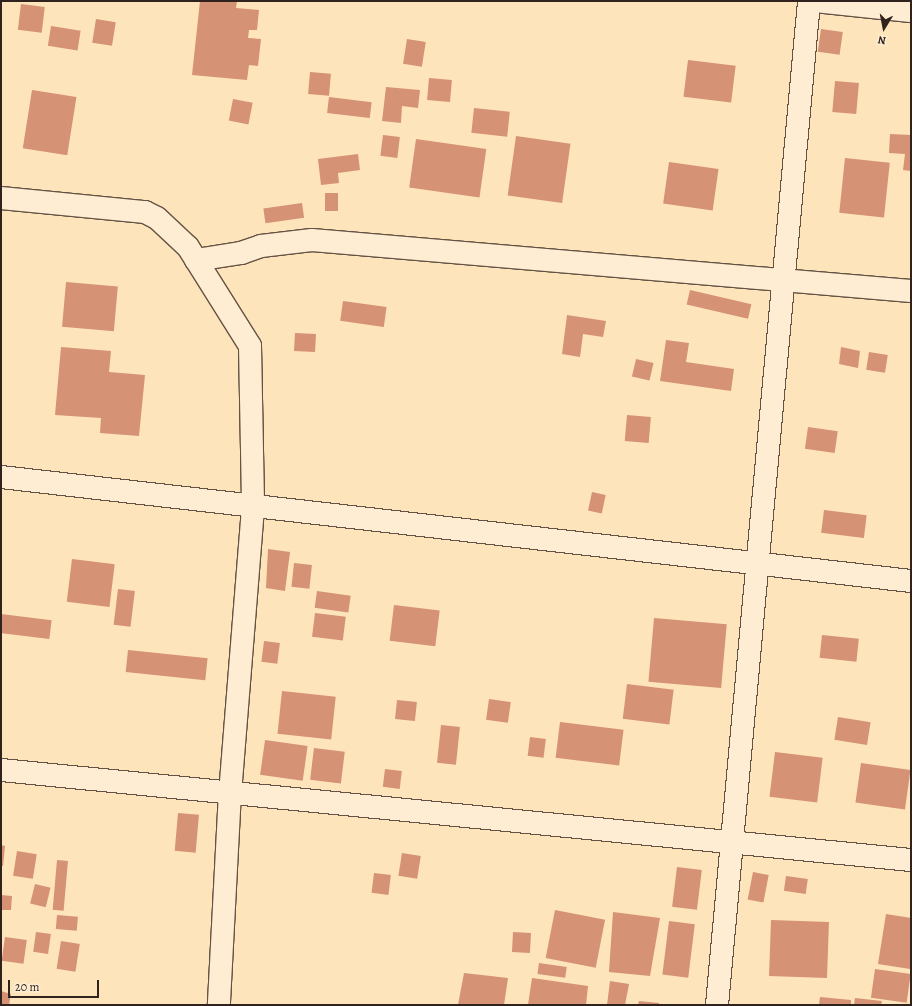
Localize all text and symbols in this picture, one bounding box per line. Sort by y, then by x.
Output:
north arrow [864,8,904,48]
text: N [877,32,887,48]
scale bar [10,972,101,998]
text: 20 m [15,979,39,995]

